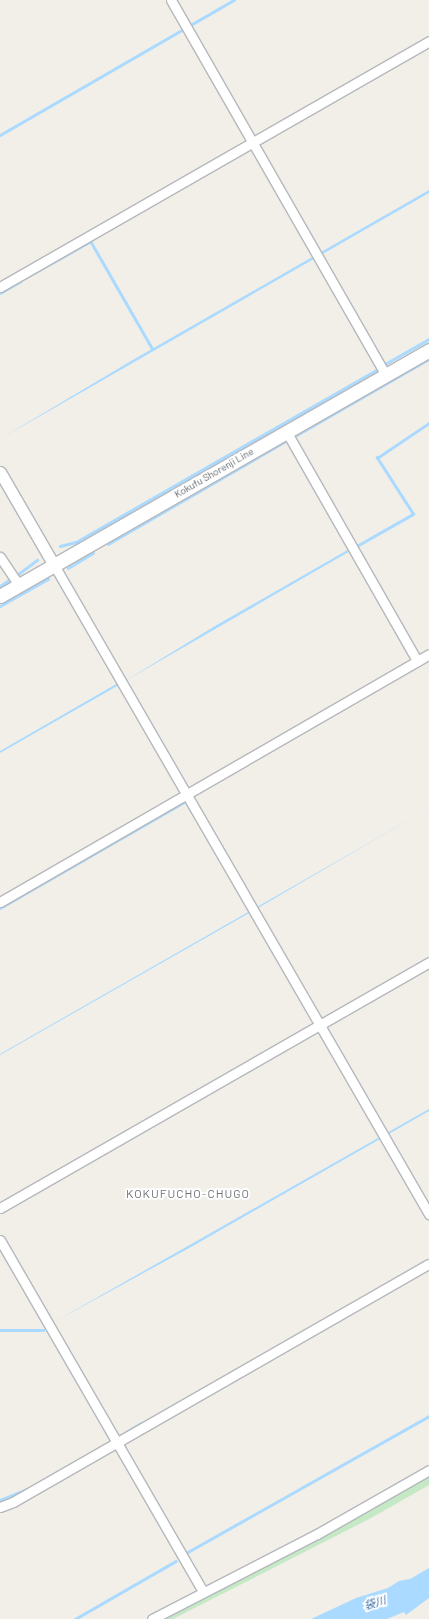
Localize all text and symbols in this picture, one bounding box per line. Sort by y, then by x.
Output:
street label: Kokufu Shorenji Line [172,445,256,501]
district label: KOKUFUCHO-CHUGO [126,1187,250,1201]
water label: 袋川 [363,1594,387,1612]

